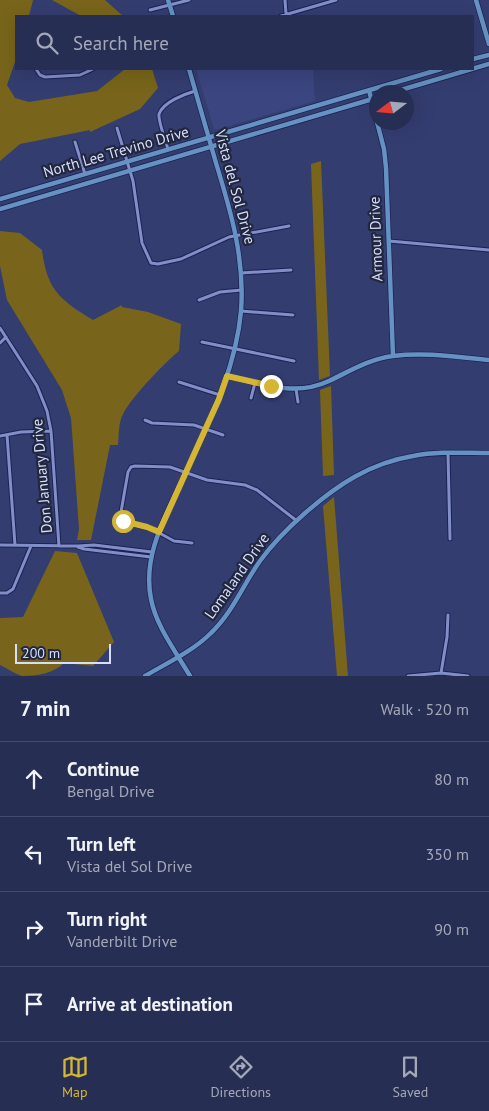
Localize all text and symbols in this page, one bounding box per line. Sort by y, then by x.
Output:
search box [15,15,474,70]
icon: search [33,29,61,57]
text: Search here [73,31,169,55]
north arrow [369,85,414,130]
street label: North Lee Trevino Drive [41,122,191,181]
street label: Vista del Sol Drive [211,127,260,246]
street label: Armour Drive [365,196,386,282]
route end [260,375,283,398]
street label: Don January Drive [27,418,56,534]
route start [112,510,135,533]
street label: Lomaland Drive [200,529,273,622]
scale bar [15,641,111,664]
text: 200 m [22,644,60,662]
text: 7 min [20,695,70,722]
text: Walk · 520 m [380,699,469,719]
text: Continue [67,757,139,781]
icon: ahead [20,765,48,793]
text: 80 m [434,769,469,789]
text: Bengal Drive [67,781,155,801]
text: Turn left [67,832,136,856]
icon: left [20,840,48,868]
text: 350 m [426,844,469,864]
text: Vista del Sol Drive [67,856,192,876]
text: Turn right [67,907,147,931]
icon: right [20,915,48,943]
text: 90 m [434,919,469,939]
text: Vanderbilt Drive [67,931,177,951]
icon: arrive [20,990,48,1018]
text: Arrive at destination [67,992,233,1016]
tab: Map [61,1053,89,1101]
tab: Directions [210,1053,271,1101]
tab: Saved [393,1053,428,1101]

